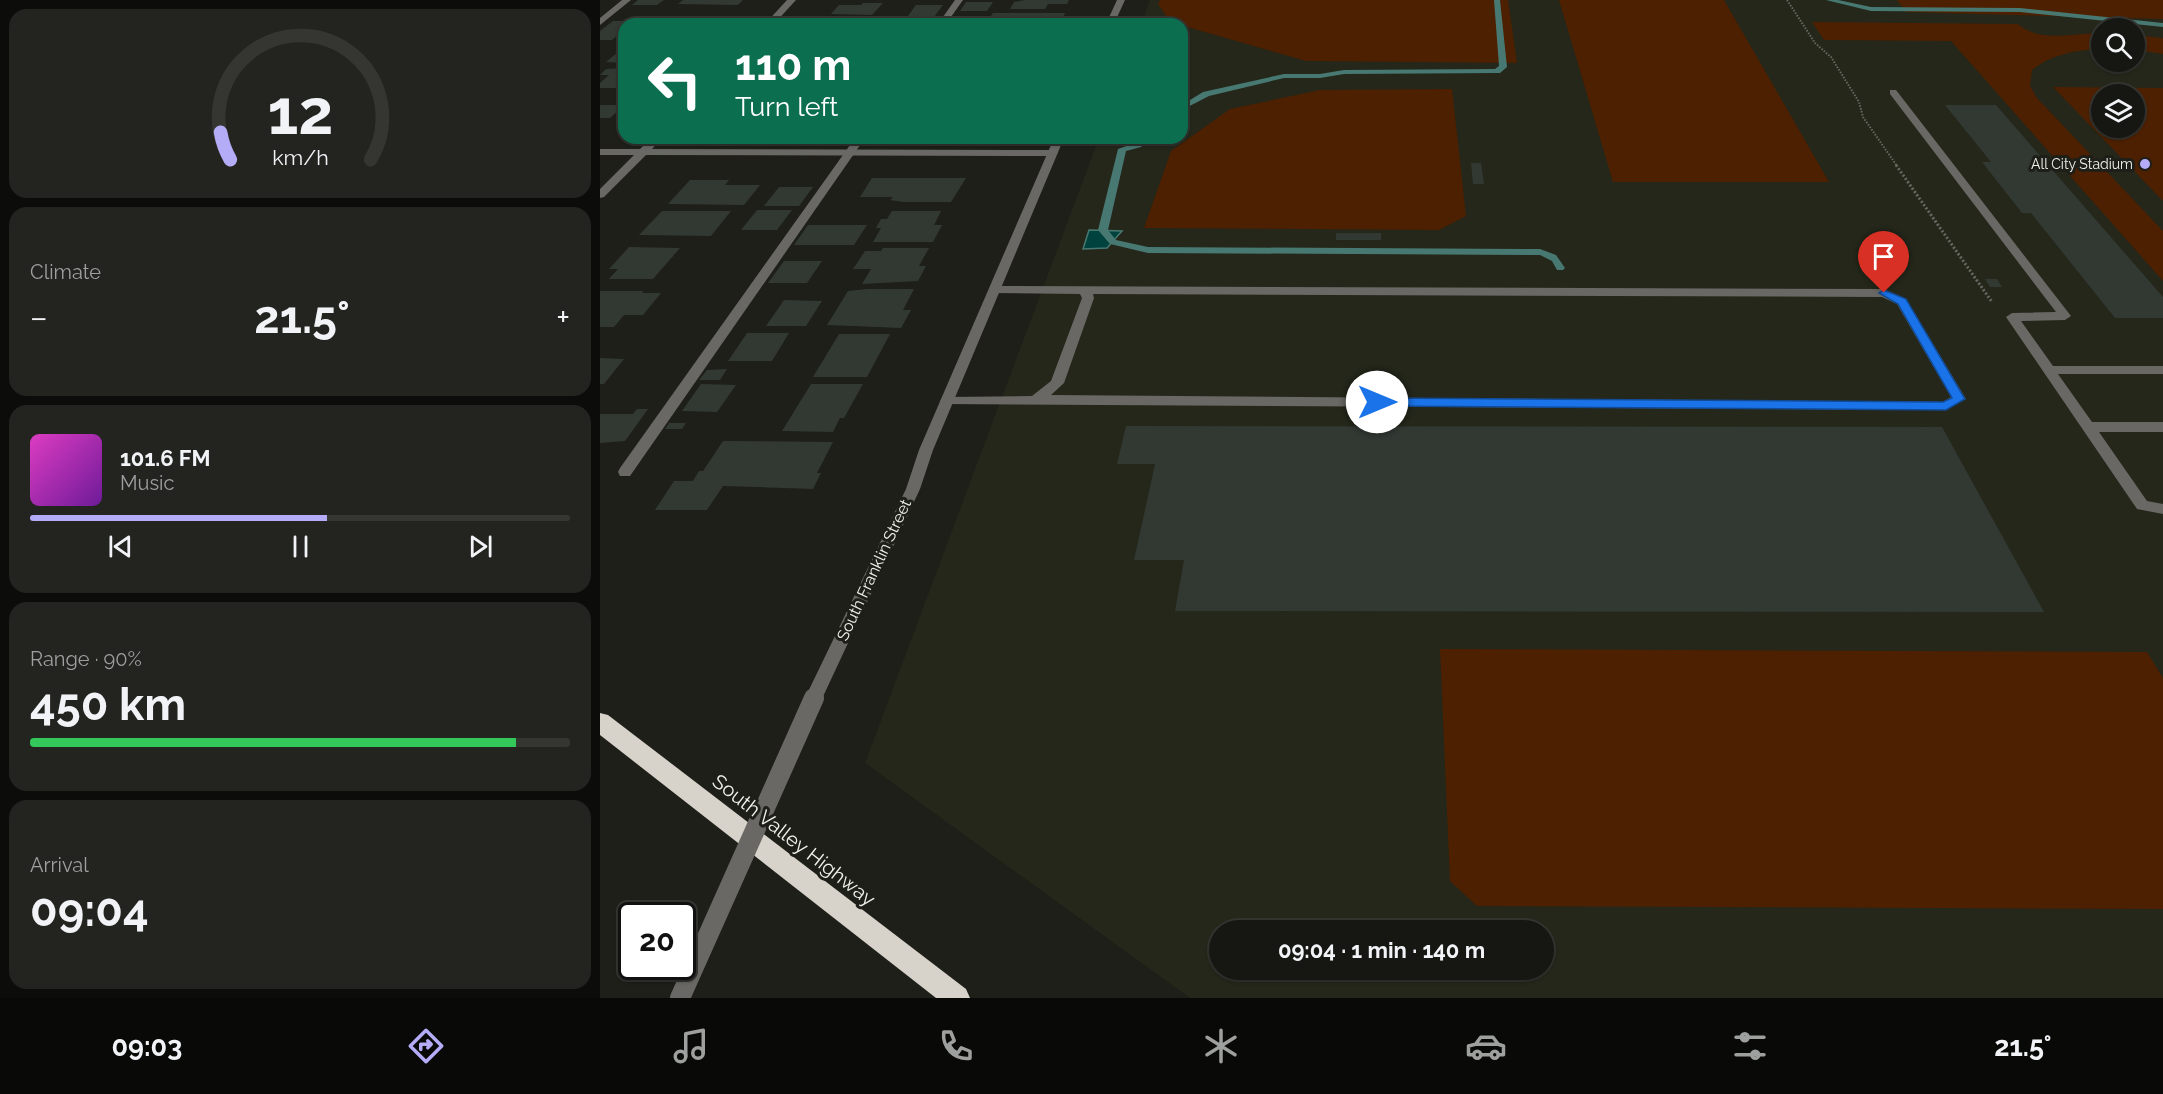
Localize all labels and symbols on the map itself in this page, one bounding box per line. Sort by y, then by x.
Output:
place label: All City Stadium [2031,156,2133,172]
marker: All City Stadium [2138,157,2152,171]
pin [1858,231,1909,293]
position arrow [1345,370,1409,434]
street label: South Franklin Street [833,496,915,644]
street label: South Valley Highway [708,769,880,911]
speed limit sign: 20 [618,902,696,980]

